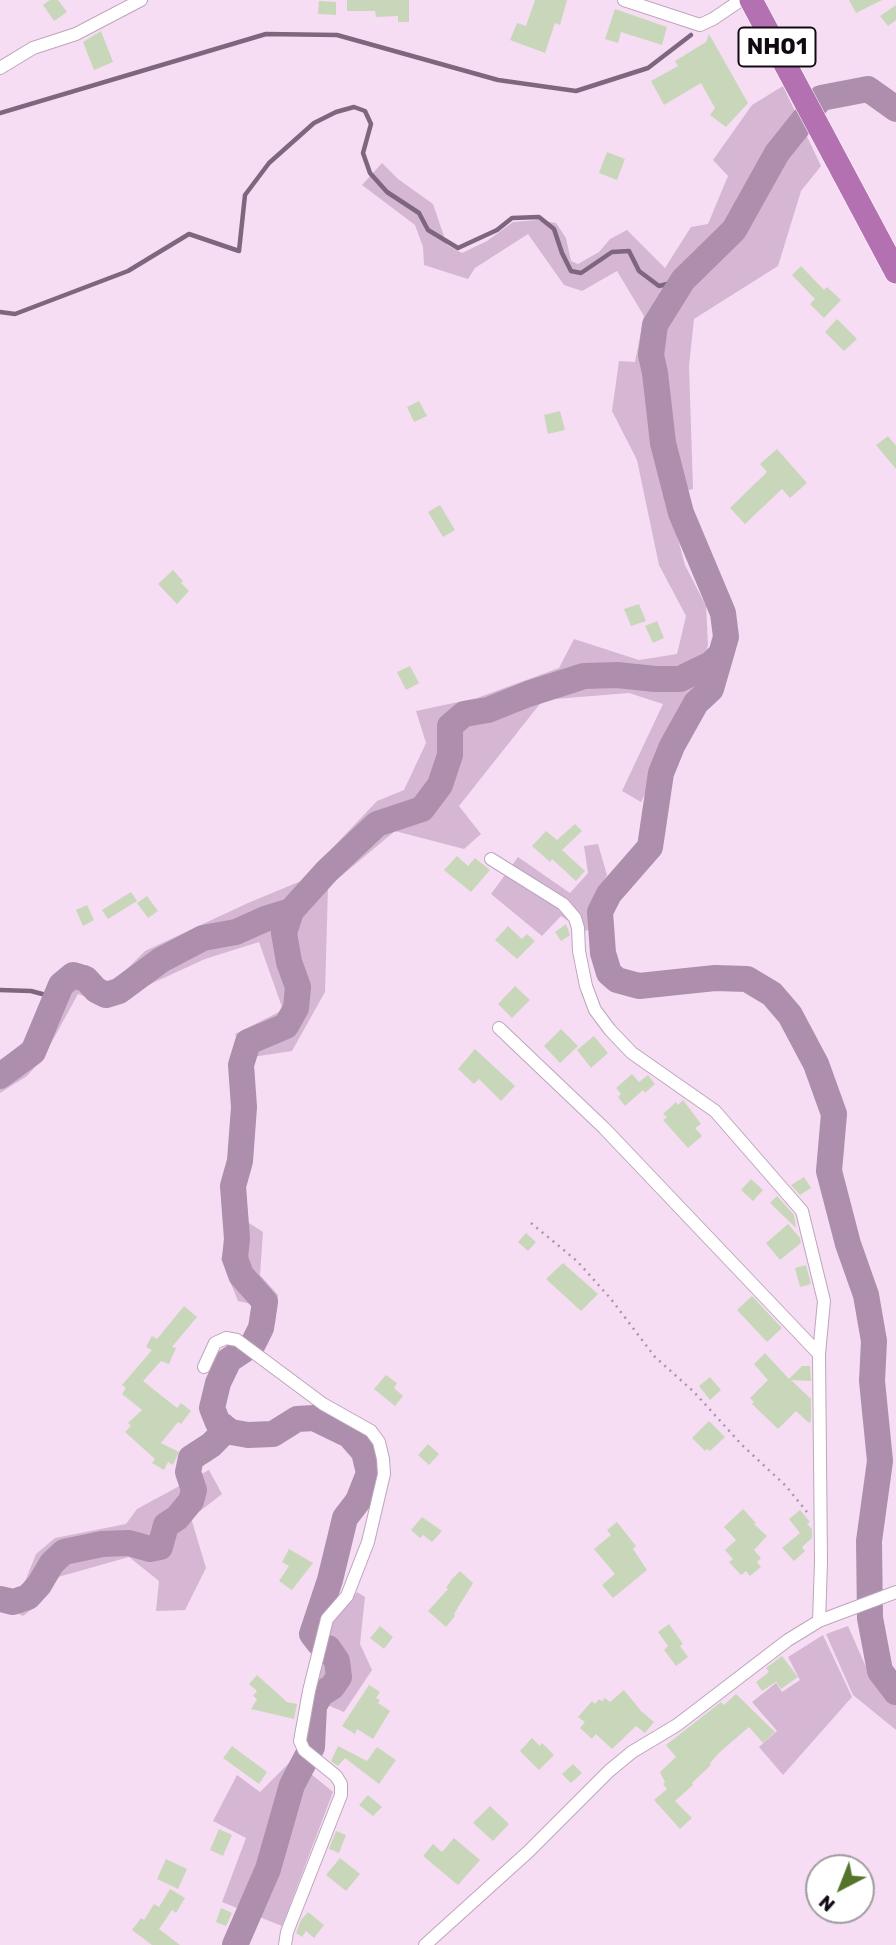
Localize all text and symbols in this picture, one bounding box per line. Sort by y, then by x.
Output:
road number: NH01 [738,28,816,66]
north arrow [805,1854,875,1924]
text: N [814,1890,840,1917]

